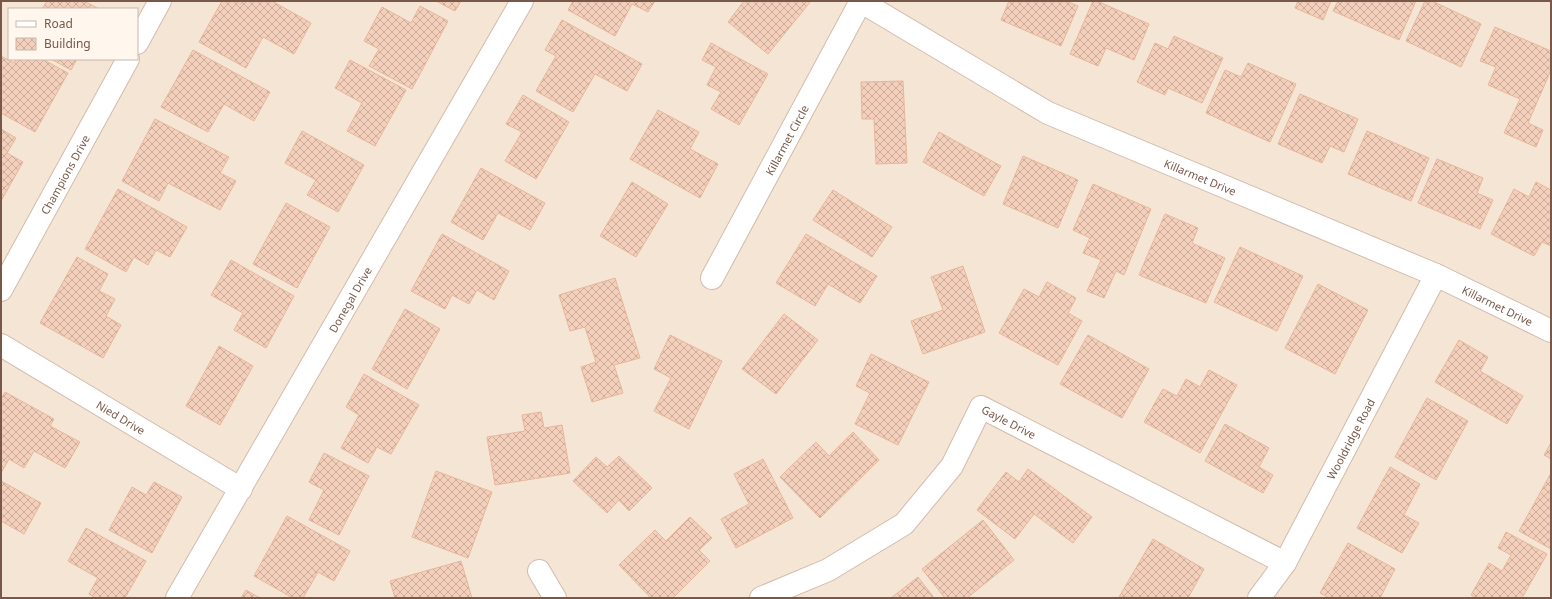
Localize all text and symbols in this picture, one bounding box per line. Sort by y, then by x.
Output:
legend [8,8,138,60]
text: Road [44,15,73,32]
text: Building [44,35,91,52]
street label: Killarmet Circle [761,102,811,178]
street label: Champions Drive [37,132,93,217]
street label: Killarmet Drive [1162,155,1239,198]
street label: Donegal Drive [325,264,375,335]
street label: Killarmet Drive [1460,282,1536,329]
street label: Wooldridge Road [1323,396,1378,482]
street label: Nied Drive [94,397,148,437]
street label: Gayle Drive [979,401,1039,442]

